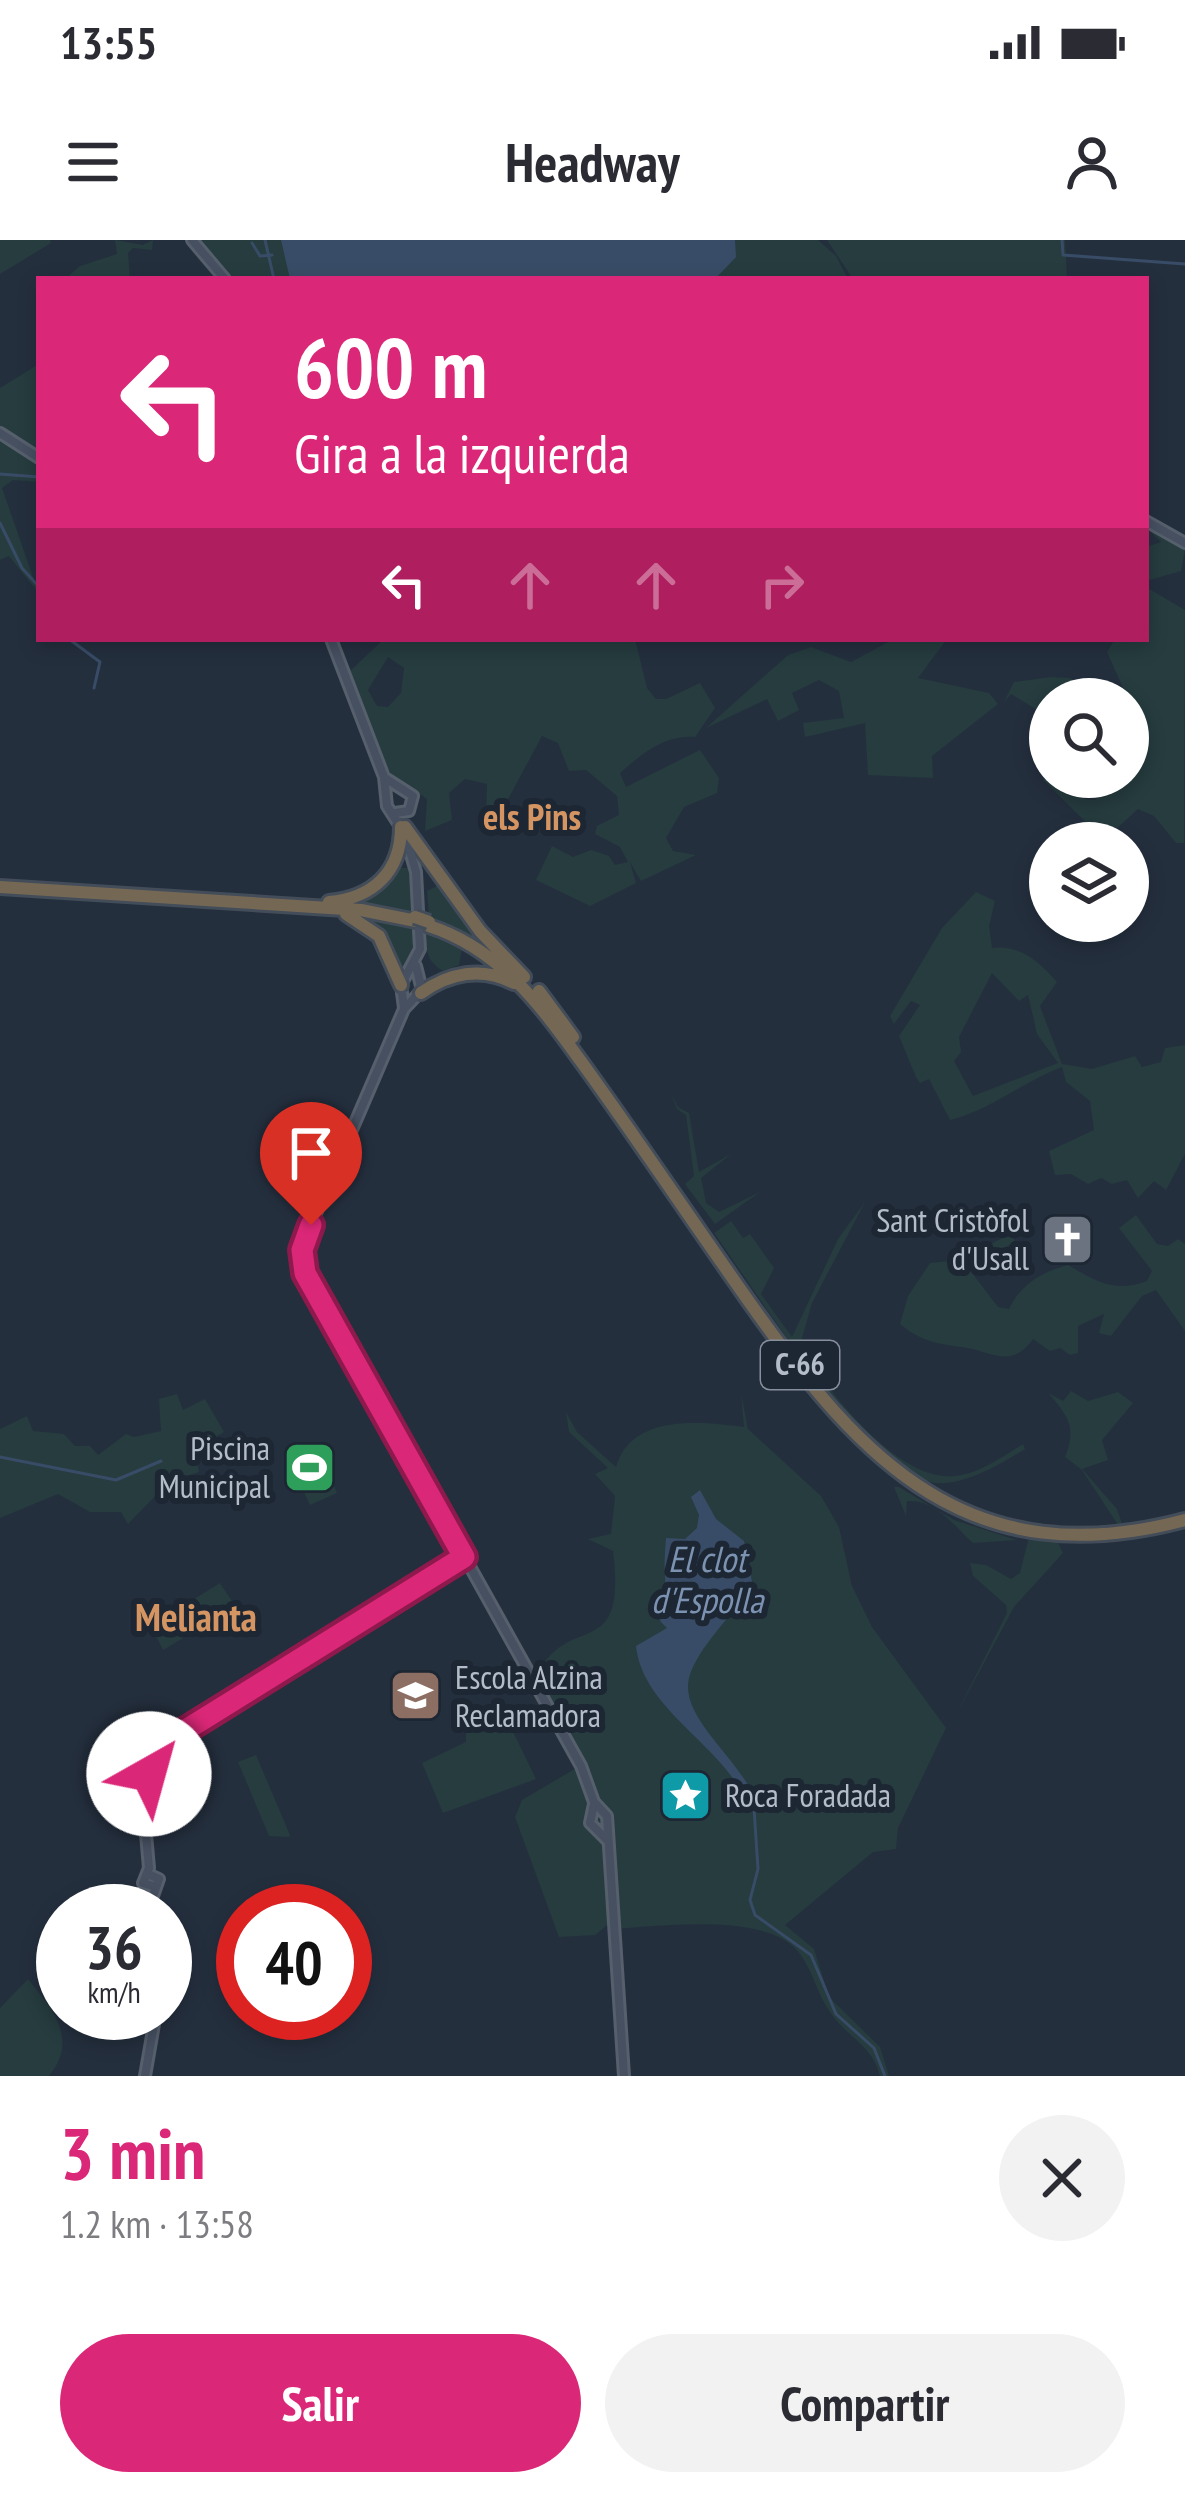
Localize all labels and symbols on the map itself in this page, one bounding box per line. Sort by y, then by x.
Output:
district label: els Pins [483,793,581,840]
pin [260,1102,362,1225]
place label: Sant Cristòfol d'Usall [876,1198,1029,1279]
church icon: Sant Cristòfol d'Usall [1040,1211,1096,1267]
road number: C-66 [761,1341,839,1389]
place label: Piscina Municipal [159,1426,270,1507]
sports icon: Piscina Municipal [281,1439,337,1495]
water label: El clot d'Espolla [651,1535,765,1623]
district label: Melianta [135,1591,257,1642]
place label: Escola Alzina Reclamadora [455,1655,603,1736]
school or university icon: Escola Alzina Reclamadora [388,1668,444,1724]
position arrow [86,1711,212,1837]
place icon: Roca Foradada [658,1767,714,1823]
place label: Roca Foradada [725,1773,891,1816]
speed limit sign: 40 [216,1884,372,2040]

